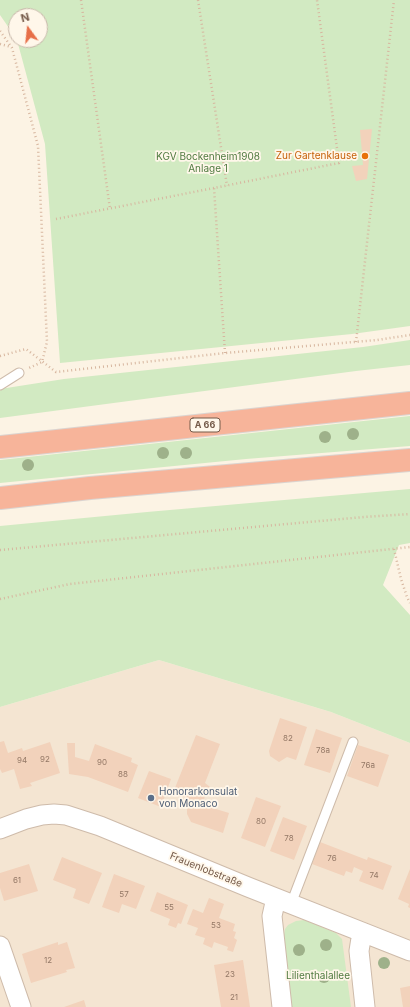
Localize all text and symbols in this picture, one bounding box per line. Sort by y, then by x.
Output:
north arrow [8,8,48,48]
text: N [19,10,31,25]
place label: Zur Gartenklause [276,150,357,162]
park label: KGV Bockenheim1908 Anlage 1 [156,151,260,174]
marker: Zur Gartenklause [360,151,370,161]
road number: A 66 [190,418,220,432]
house number: 82 [283,734,293,744]
house number: 78a [316,746,330,756]
house number: 92 [40,755,50,765]
house number: 94 [17,756,27,766]
house number: 90 [97,758,107,768]
house number: 76a [361,761,375,771]
house number: 88 [118,770,128,780]
place label: Honorarkonsulat von Monaco [159,786,237,810]
marker: Honorarkonsulat von Monaco [146,793,156,803]
house number: 80 [256,817,266,827]
house number: 78 [284,834,294,844]
street label: Frauenlobstraße [168,850,244,890]
house number: 76 [327,854,337,864]
house number: 74 [369,871,379,881]
house number: 61 [13,876,21,886]
house number: 57 [119,890,129,900]
house number: 55 [164,903,174,913]
house number: 53 [211,921,221,931]
house number: 12 [44,956,52,966]
house number: 23 [225,970,235,980]
park label: Lilienthalallee [286,970,350,982]
house number: 21 [230,993,238,1003]

